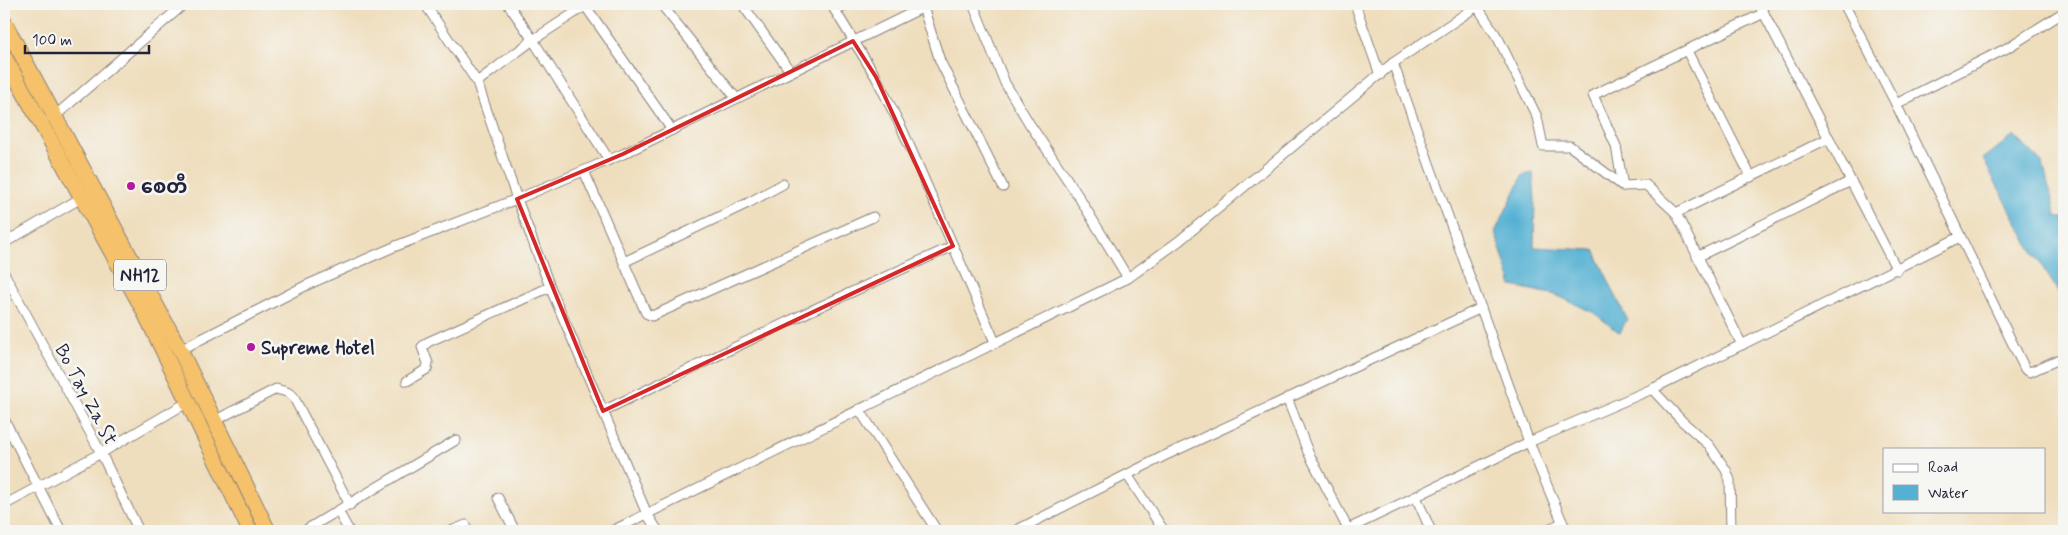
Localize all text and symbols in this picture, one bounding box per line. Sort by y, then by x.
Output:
scale bar [25,22,149,54]
text: 100 m [32,31,72,51]
place label: စေတီ [141,173,187,200]
marker: စေတီ [125,180,137,192]
road number: NH12 [114,260,166,290]
place label: Supreme Hotel [261,336,375,361]
street label: Bo Tay Za St [49,340,123,450]
marker: Supreme Hotel [245,341,257,353]
legend [1883,448,2046,512]
text: Road [1928,458,1958,478]
text: Water [1928,484,1968,504]

